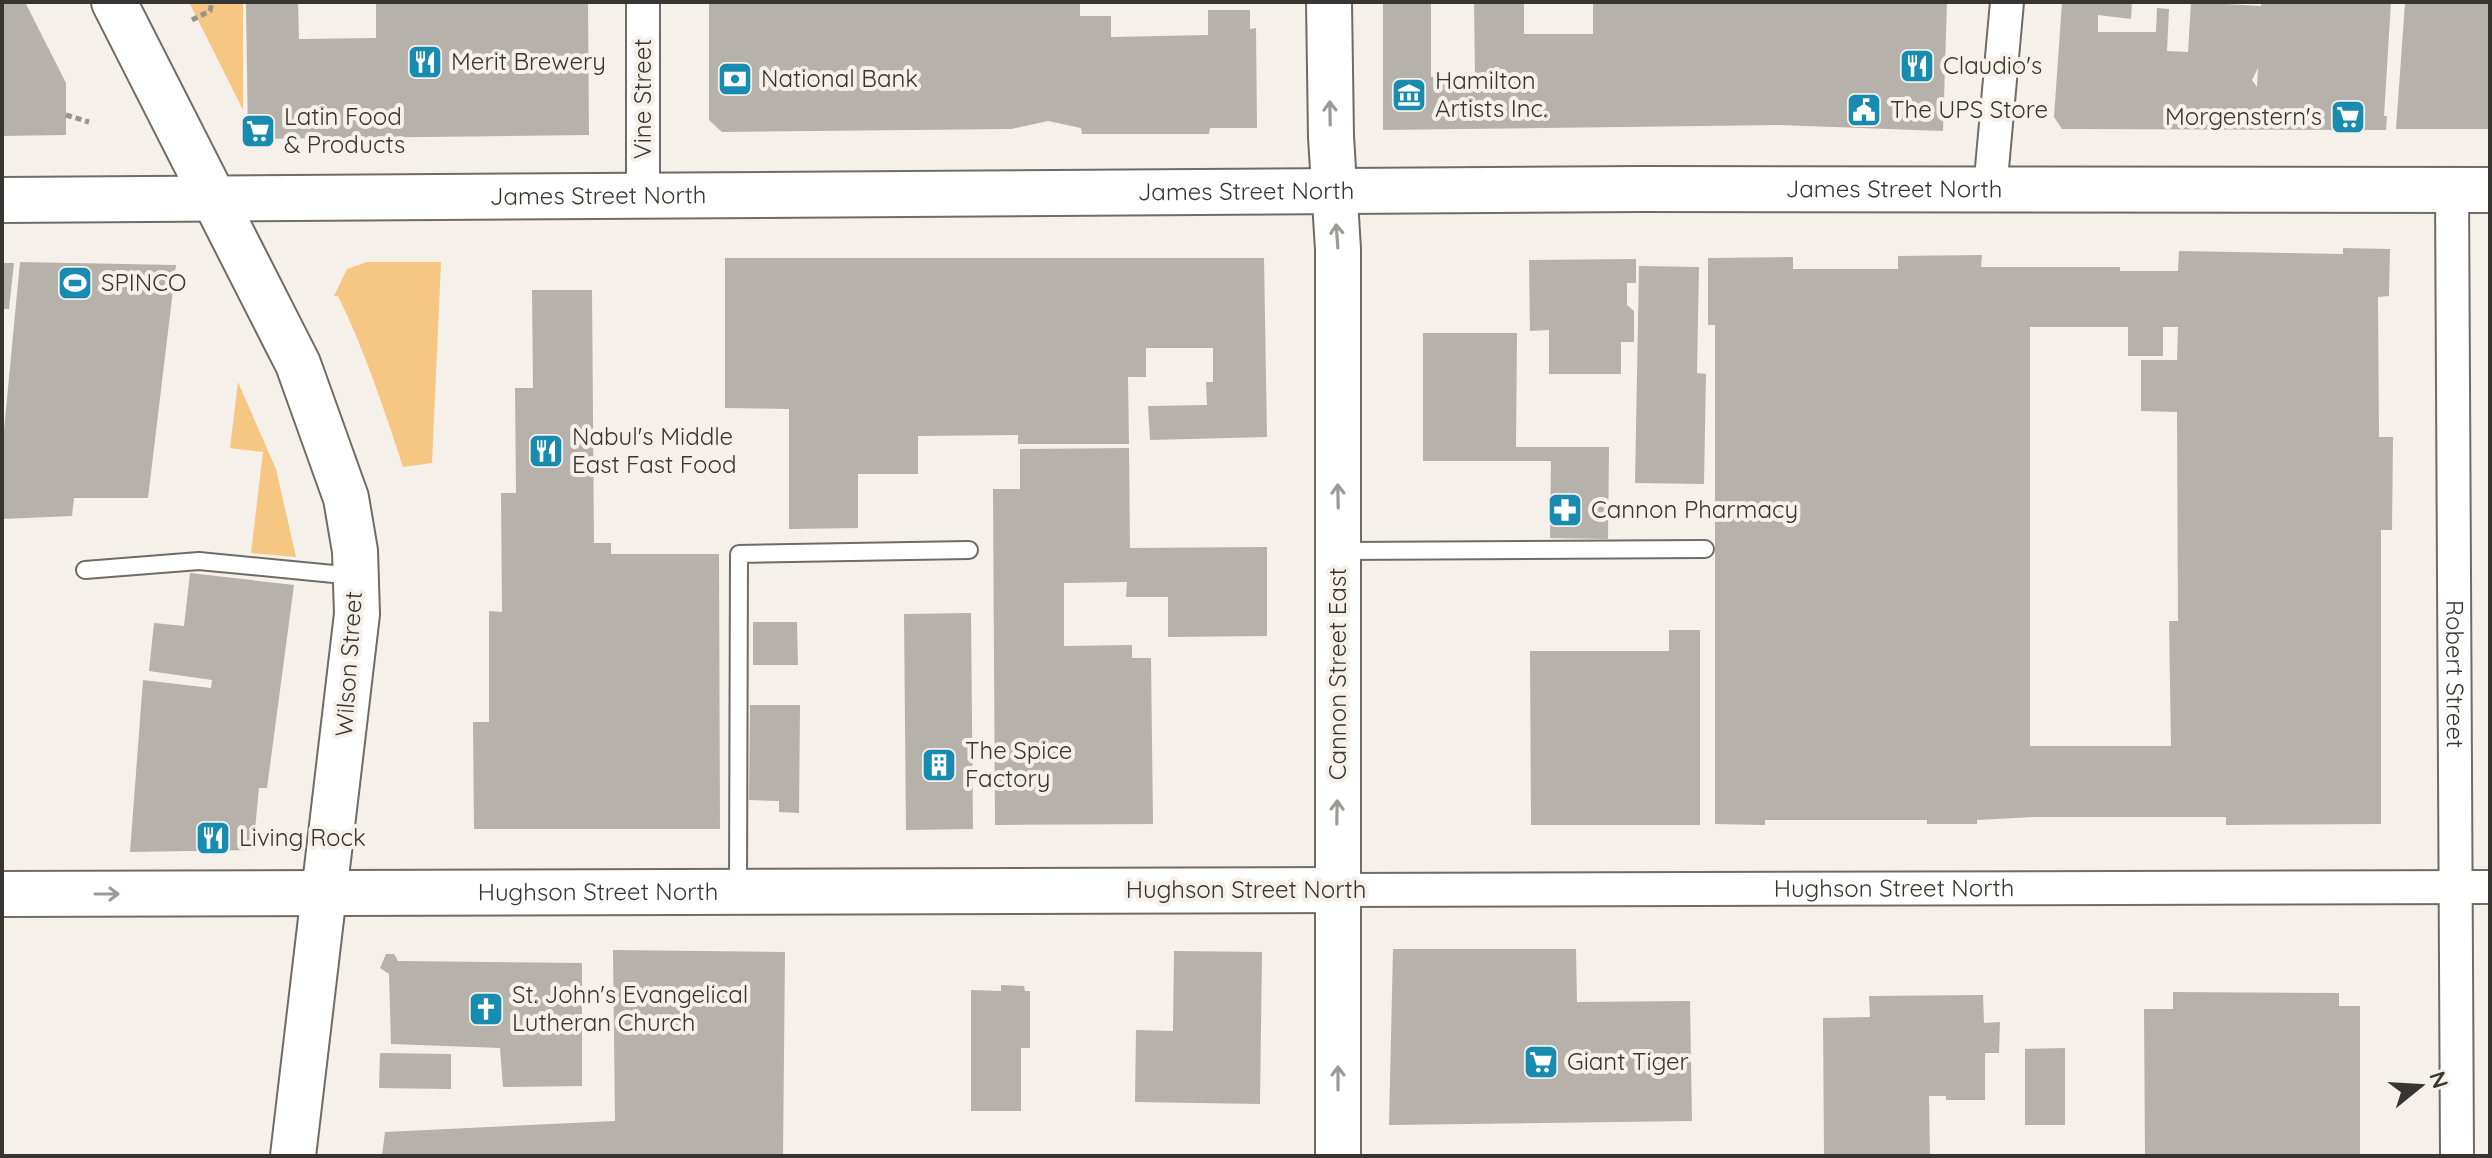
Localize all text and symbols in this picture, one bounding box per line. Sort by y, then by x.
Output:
street label: Vine Street [627,39,657,159]
restaurant icon: Merit Brewery [406,43,444,81]
place label: Merit Brewery [451,46,606,76]
restaurant icon: Claudio's [1898,47,1936,85]
place label: Claudio's [1943,50,2042,80]
bank icon: National Bank [716,60,754,98]
place label: National Bank [761,63,918,93]
place label: Hamilton Artists Inc. [1435,65,1547,123]
museum icon: Hamilton Artists Inc. [1390,76,1428,114]
public building icon: The UPS Store [1845,91,1883,129]
place label: The UPS Store [1890,94,2048,124]
supermarket icon: Morgenstern's [2329,98,2367,136]
one-way arrow [1323,100,1338,127]
place label: Latin Food & Products [284,101,405,159]
place label: Morgenstern's [2165,101,2322,131]
supermarket icon: Latin Food & Products [239,112,277,150]
street label: James Street North [1786,173,2002,203]
street label: James Street North [1137,175,1354,206]
street label: James Street North [489,179,706,211]
one-way arrow [1329,223,1344,250]
sports icon: SPINCO [56,264,94,302]
place label: SPINCO [101,267,186,297]
place label: Nabul's Middle East Fast Food [572,421,736,479]
restaurant icon: Nabul's Middle East Fast Food [527,432,565,470]
one-way arrow [1330,483,1346,510]
pharmacy icon: Cannon Pharmacy [1546,491,1584,529]
place label: Cannon Pharmacy [1591,494,1798,524]
street label: Cannon Street East [1322,568,1352,780]
street label: Wilson Street [328,590,368,738]
street label: Robert Street [2440,600,2471,748]
place label: The Spice Factory [965,735,1072,793]
building icon: The Spice Factory [920,746,958,784]
one-way arrow [1329,799,1345,826]
restaurant icon: Living Rock [194,819,232,857]
place label: Living Rock [239,822,366,852]
street label: Hughson Street North [1774,872,2014,903]
street label: Hughson Street North [1126,874,1366,904]
street label: Hughson Street North [478,876,718,907]
one-way arrow [93,886,120,902]
place label: St. John's Evangelical Lutheran Church [512,979,748,1037]
church icon: St. John's Evangelical Lutheran Church [467,990,505,1028]
supermarket icon: Giant Tiger [1522,1043,1560,1081]
place label: Giant Tiger [1567,1046,1689,1076]
north arrow [2380,1046,2460,1126]
one-way arrow [1330,1065,1346,1092]
text: N [2423,1068,2455,1092]

